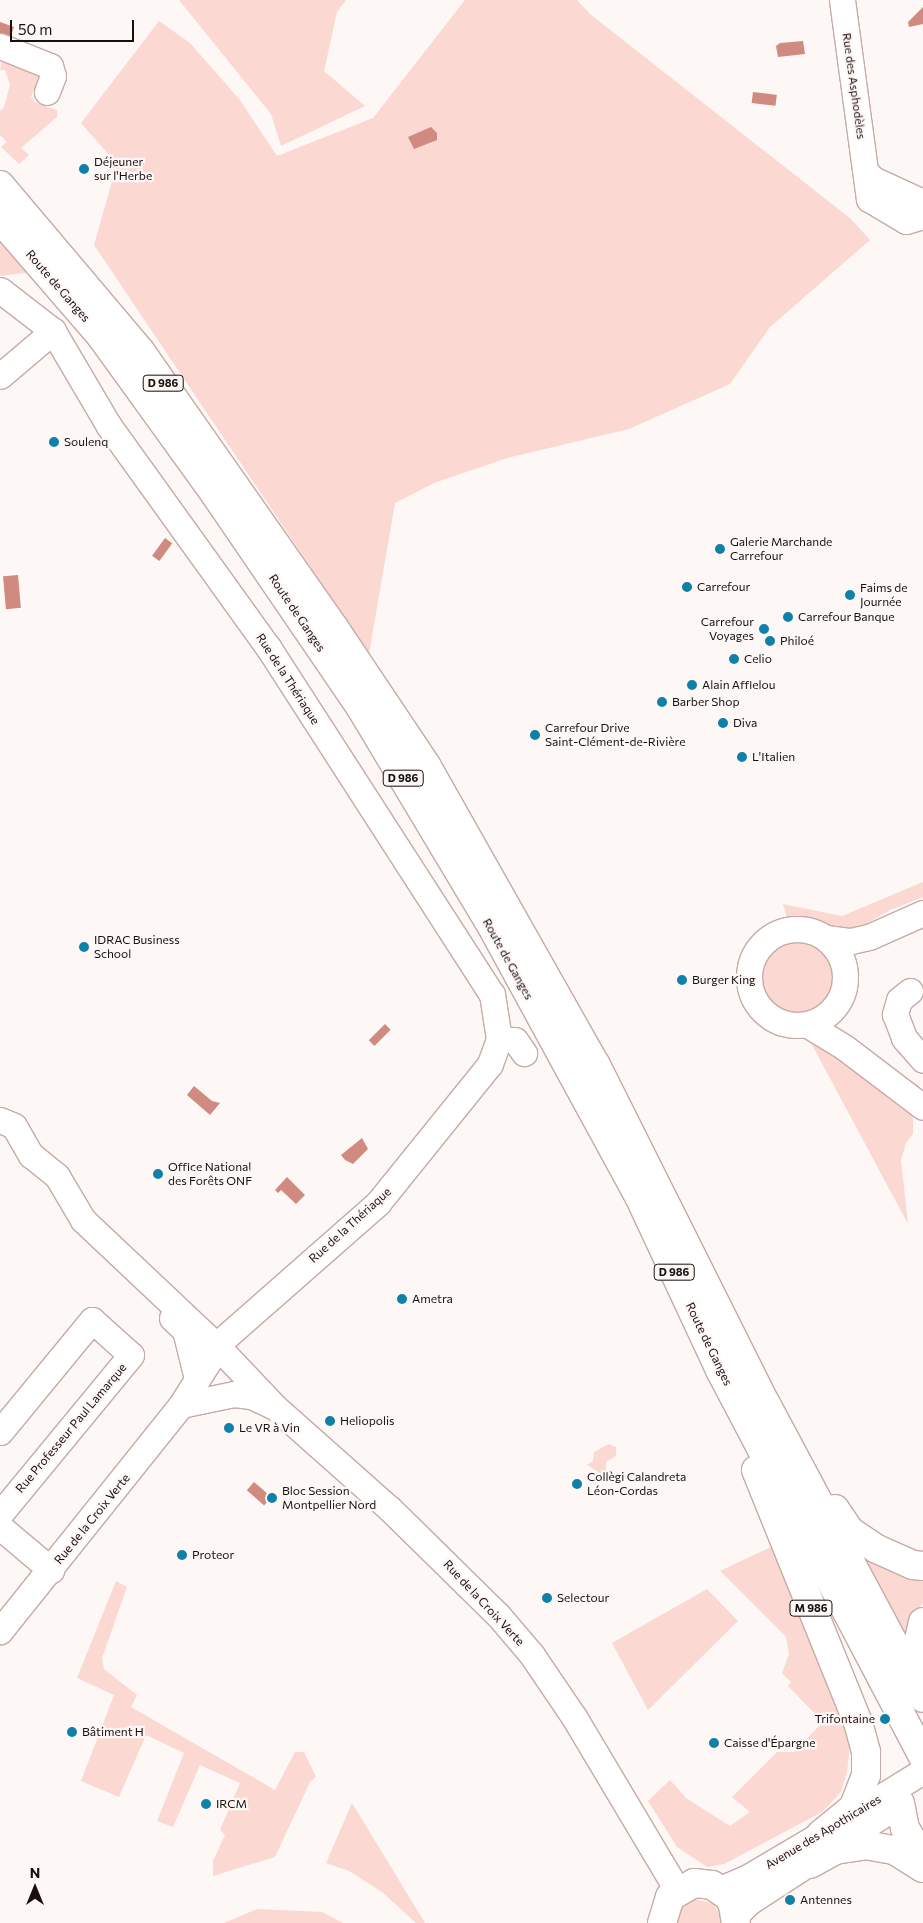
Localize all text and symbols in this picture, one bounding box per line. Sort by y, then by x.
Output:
scale bar [12,10,136,42]
text: 50 m [18,20,52,38]
street label: Rue des Asphodèles [839,32,869,140]
place label: Déjeuner sur l'Herbe [94,155,152,183]
marker: Déjeuner sur l'Herbe [78,163,90,175]
street label: Route de Ganges [23,247,93,325]
road number: D 986 [142,374,184,392]
place label: Soulenq [64,435,108,449]
marker: Soulenq [48,436,60,448]
place label: Galerie Marchande Carrefour [730,535,832,563]
marker: Galerie Marchande Carrefour [714,543,726,555]
street label: Route de Ganges [266,571,328,655]
place label: Carrefour [697,580,750,594]
marker: Carrefour [681,581,693,593]
place label: Faims de Journée [860,581,907,609]
marker: Faims de Journée [844,589,856,601]
place label: Carrefour Banque [798,610,894,624]
marker: Carrefour Banque [782,611,794,623]
place label: Carrefour Voyages [701,615,754,643]
marker: Carrefour Voyages [758,623,770,635]
street label: Rue de la Thériaque [253,631,323,727]
place label: Philoé [780,634,814,648]
marker: Philoé [764,635,776,647]
place label: Celio [744,652,772,666]
marker: Celio [728,653,740,665]
place label: Alain Afflelou [702,678,775,692]
marker: Alain Afflelou [686,679,698,691]
place label: Barber Shop [672,695,740,709]
marker: Barber Shop [656,696,668,708]
place label: Diva [733,716,757,730]
marker: Diva [717,717,729,729]
place label: Carrefour Drive Saint-Clément-de-Rivière [545,721,685,749]
marker: Carrefour Drive Saint-Clément-de-Rivière [529,729,541,741]
place label: L'Italien [752,750,795,764]
marker: L'Italien [736,751,748,763]
road number: D 986 [382,770,424,786]
street label: Route de Ganges [480,916,536,1002]
place label: IDRAC Business School [94,933,180,961]
marker: IDRAC Business School [78,941,90,953]
place label: Burger King [692,973,756,987]
marker: Burger King [676,974,688,986]
place label: Office National des Forêts ONF [168,1160,252,1188]
marker: Office National des Forêts ONF [152,1168,164,1180]
street label: Rue de la Thériaque [306,1184,394,1266]
road number: D 986 [653,1264,695,1280]
place label: Ametra [412,1292,453,1306]
marker: Ametra [396,1293,408,1305]
street label: Route de Ganges [683,1300,735,1388]
street label: Rue Professeur Paul Lamarque [13,1360,129,1496]
place label: Heliopolis [340,1414,394,1428]
marker: Heliopolis [324,1415,336,1427]
place label: Le VR à Vin [239,1421,300,1435]
marker: Le VR à Vin [223,1422,235,1434]
place label: Collègi Calandreta Léon-Cordas [587,1470,686,1498]
street label: Rue de la Croix Verte [51,1471,133,1567]
marker: Collègi Calandreta Léon-Cordas [571,1478,583,1490]
place label: Bloc Session Montpellier Nord [282,1484,376,1512]
marker: Bloc Session Montpellier Nord [266,1492,278,1504]
place label: Proteor [192,1548,234,1562]
marker: Proteor [176,1549,188,1561]
street label: Rue de la Croix Verte [441,1557,527,1649]
place label: Selectour [557,1591,609,1605]
marker: Selectour [541,1592,553,1604]
road number: M 986 [788,1600,834,1616]
place label: Trifontaine [814,1712,875,1726]
marker: Trifontaine [879,1713,891,1725]
place label: Bâtiment H [82,1725,144,1739]
marker: Bâtiment H [66,1726,78,1738]
place label: Caisse d'Épargne [724,1736,815,1750]
marker: Caisse d'Épargne [708,1737,720,1749]
street label: Avenue des Apothicaires [763,1792,883,1872]
place label: IRCM [216,1797,247,1811]
marker: IRCM [200,1798,212,1810]
north arrow [10,1863,60,1913]
text: N [30,1864,40,1881]
place label: Antennes [800,1893,852,1907]
marker: Antennes [784,1894,796,1906]

